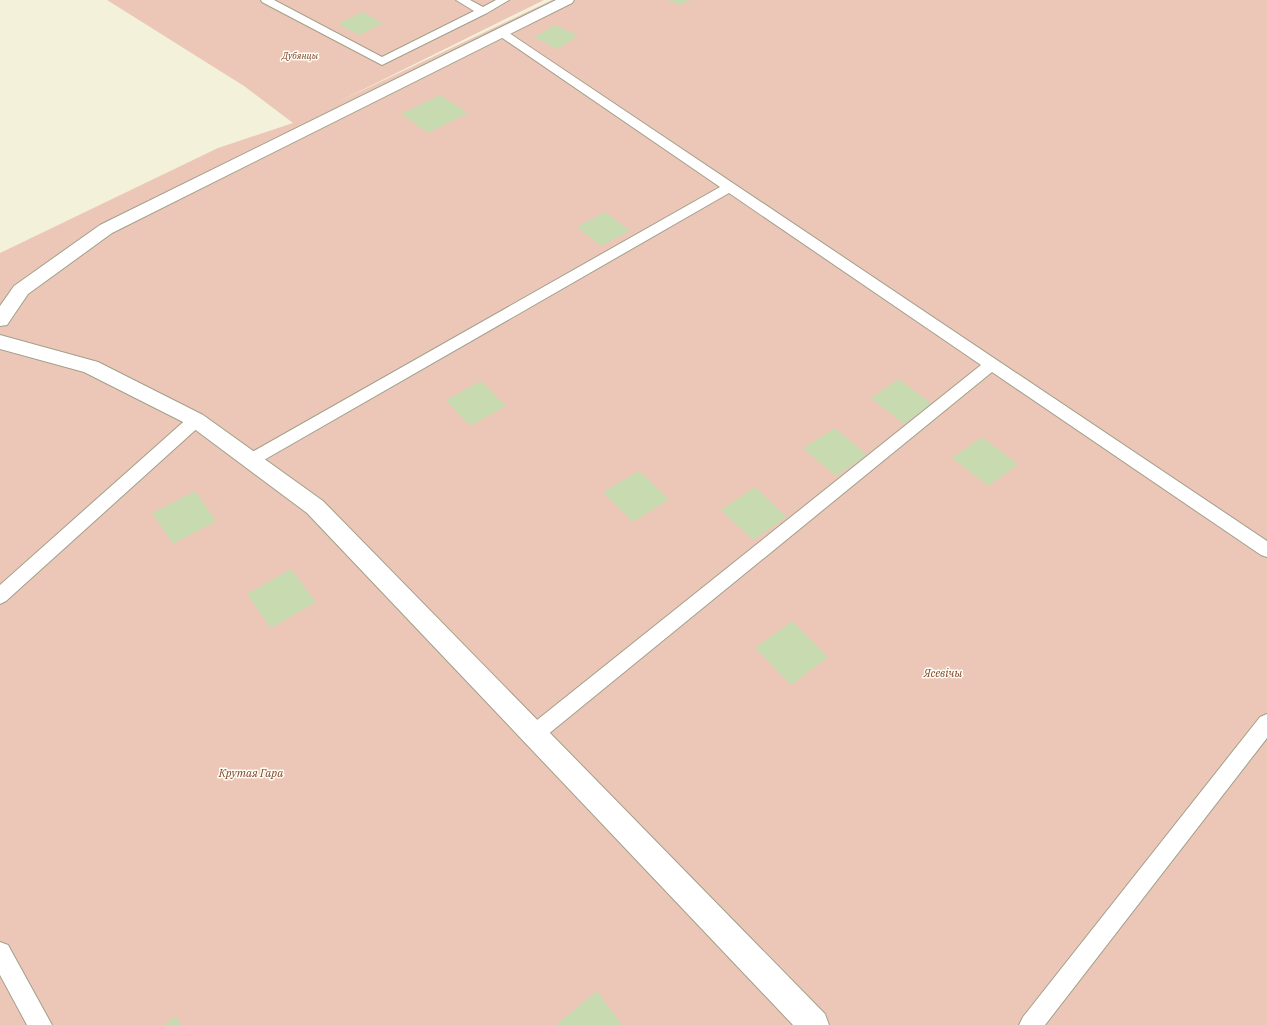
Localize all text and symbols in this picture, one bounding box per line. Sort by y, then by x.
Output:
park label: Дубянцы [281,50,319,61]
park label: Ясевічы [923,666,962,680]
park label: Крутая Гара [218,766,283,780]

